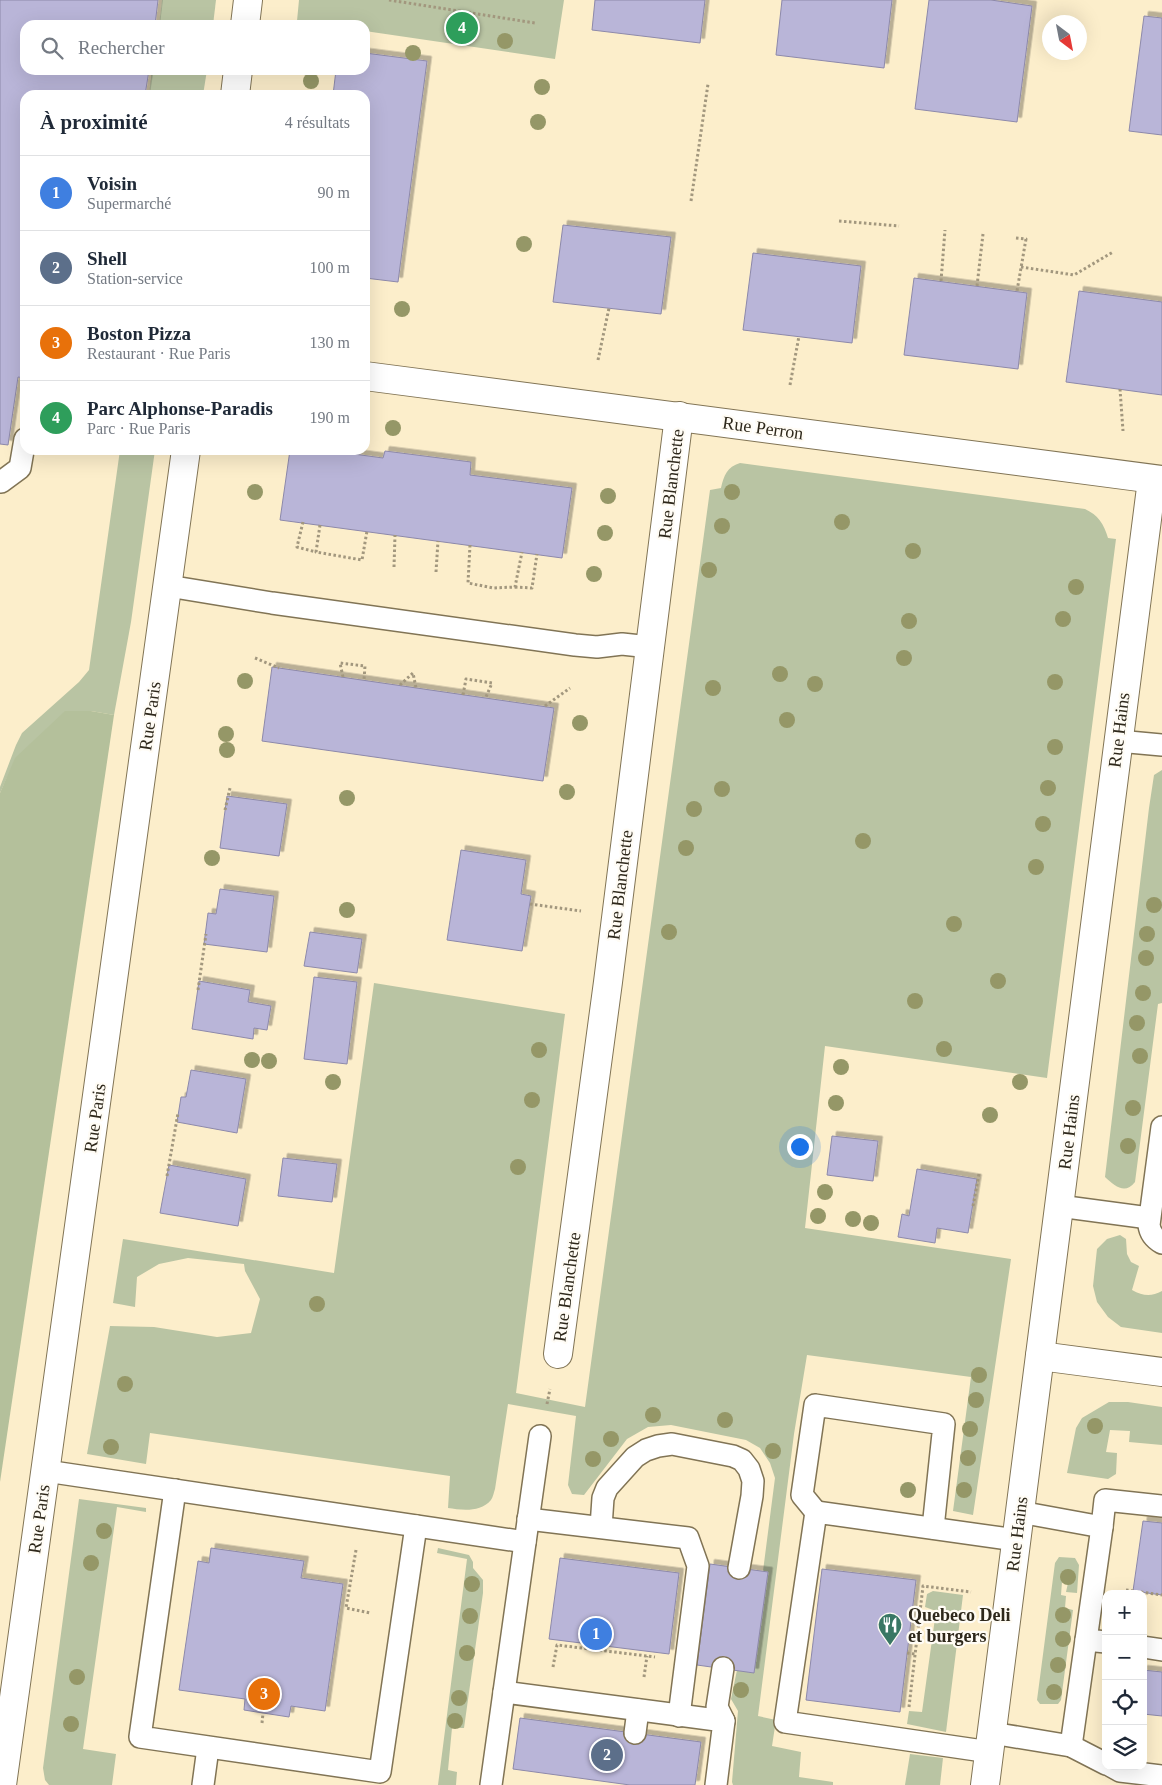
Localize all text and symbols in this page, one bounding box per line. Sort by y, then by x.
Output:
pin: 4 [446,9,478,47]
north arrow [1042,15,1087,60]
search box [20,20,370,75]
icon: search [38,34,66,62]
text: Rechercher [78,37,165,58]
text: À proximité [40,110,148,134]
text: 4 résultats [285,114,350,131]
text: Voisin [87,173,137,194]
text: 1 [52,184,60,201]
text: 90 m [318,184,350,201]
text: Supermarché [87,195,171,212]
text: Shell [87,248,127,269]
text: 2 [52,259,60,276]
text: 100 m [310,259,350,276]
text: Station-service [87,270,183,287]
text: Boston Pizza [87,323,191,344]
text: 3 [52,334,60,351]
text: 130 m [310,334,350,351]
text: Restaurant · Rue Paris [87,345,231,362]
text: Parc Alphonse-Paradis [87,398,273,419]
text: 4 [52,409,60,426]
text: 190 m [310,409,350,426]
street label: Rue Perron [721,412,805,444]
text: Parc · Rue Paris [87,420,191,437]
street label: Rue Blanchette [654,428,688,540]
street label: Rue Paris [135,680,165,752]
street label: Rue Hains [1104,691,1134,769]
street label: Rue Blanchette [603,829,637,941]
street label: Rue Paris [80,1082,110,1154]
street label: Rue Hains [1054,1093,1084,1171]
your location [787,1134,813,1160]
street label: Rue Blanchette [549,1231,585,1343]
street label: Rue Paris [24,1483,54,1555]
street label: Rue Hains [1002,1495,1032,1573]
map controls [1102,1590,1147,1770]
button: + [1102,1590,1147,1635]
place label: Quebeco Deli et burgers [908,1605,1010,1646]
restaurant icon: Quebeco Deli et burgers [877,1612,903,1646]
pin: 1 [580,1615,612,1653]
button: − [1102,1635,1147,1680]
pin: 3 [248,1675,280,1713]
button: locate [1102,1680,1147,1725]
button: layers [1102,1725,1147,1770]
pin: 2 [591,1736,623,1774]

